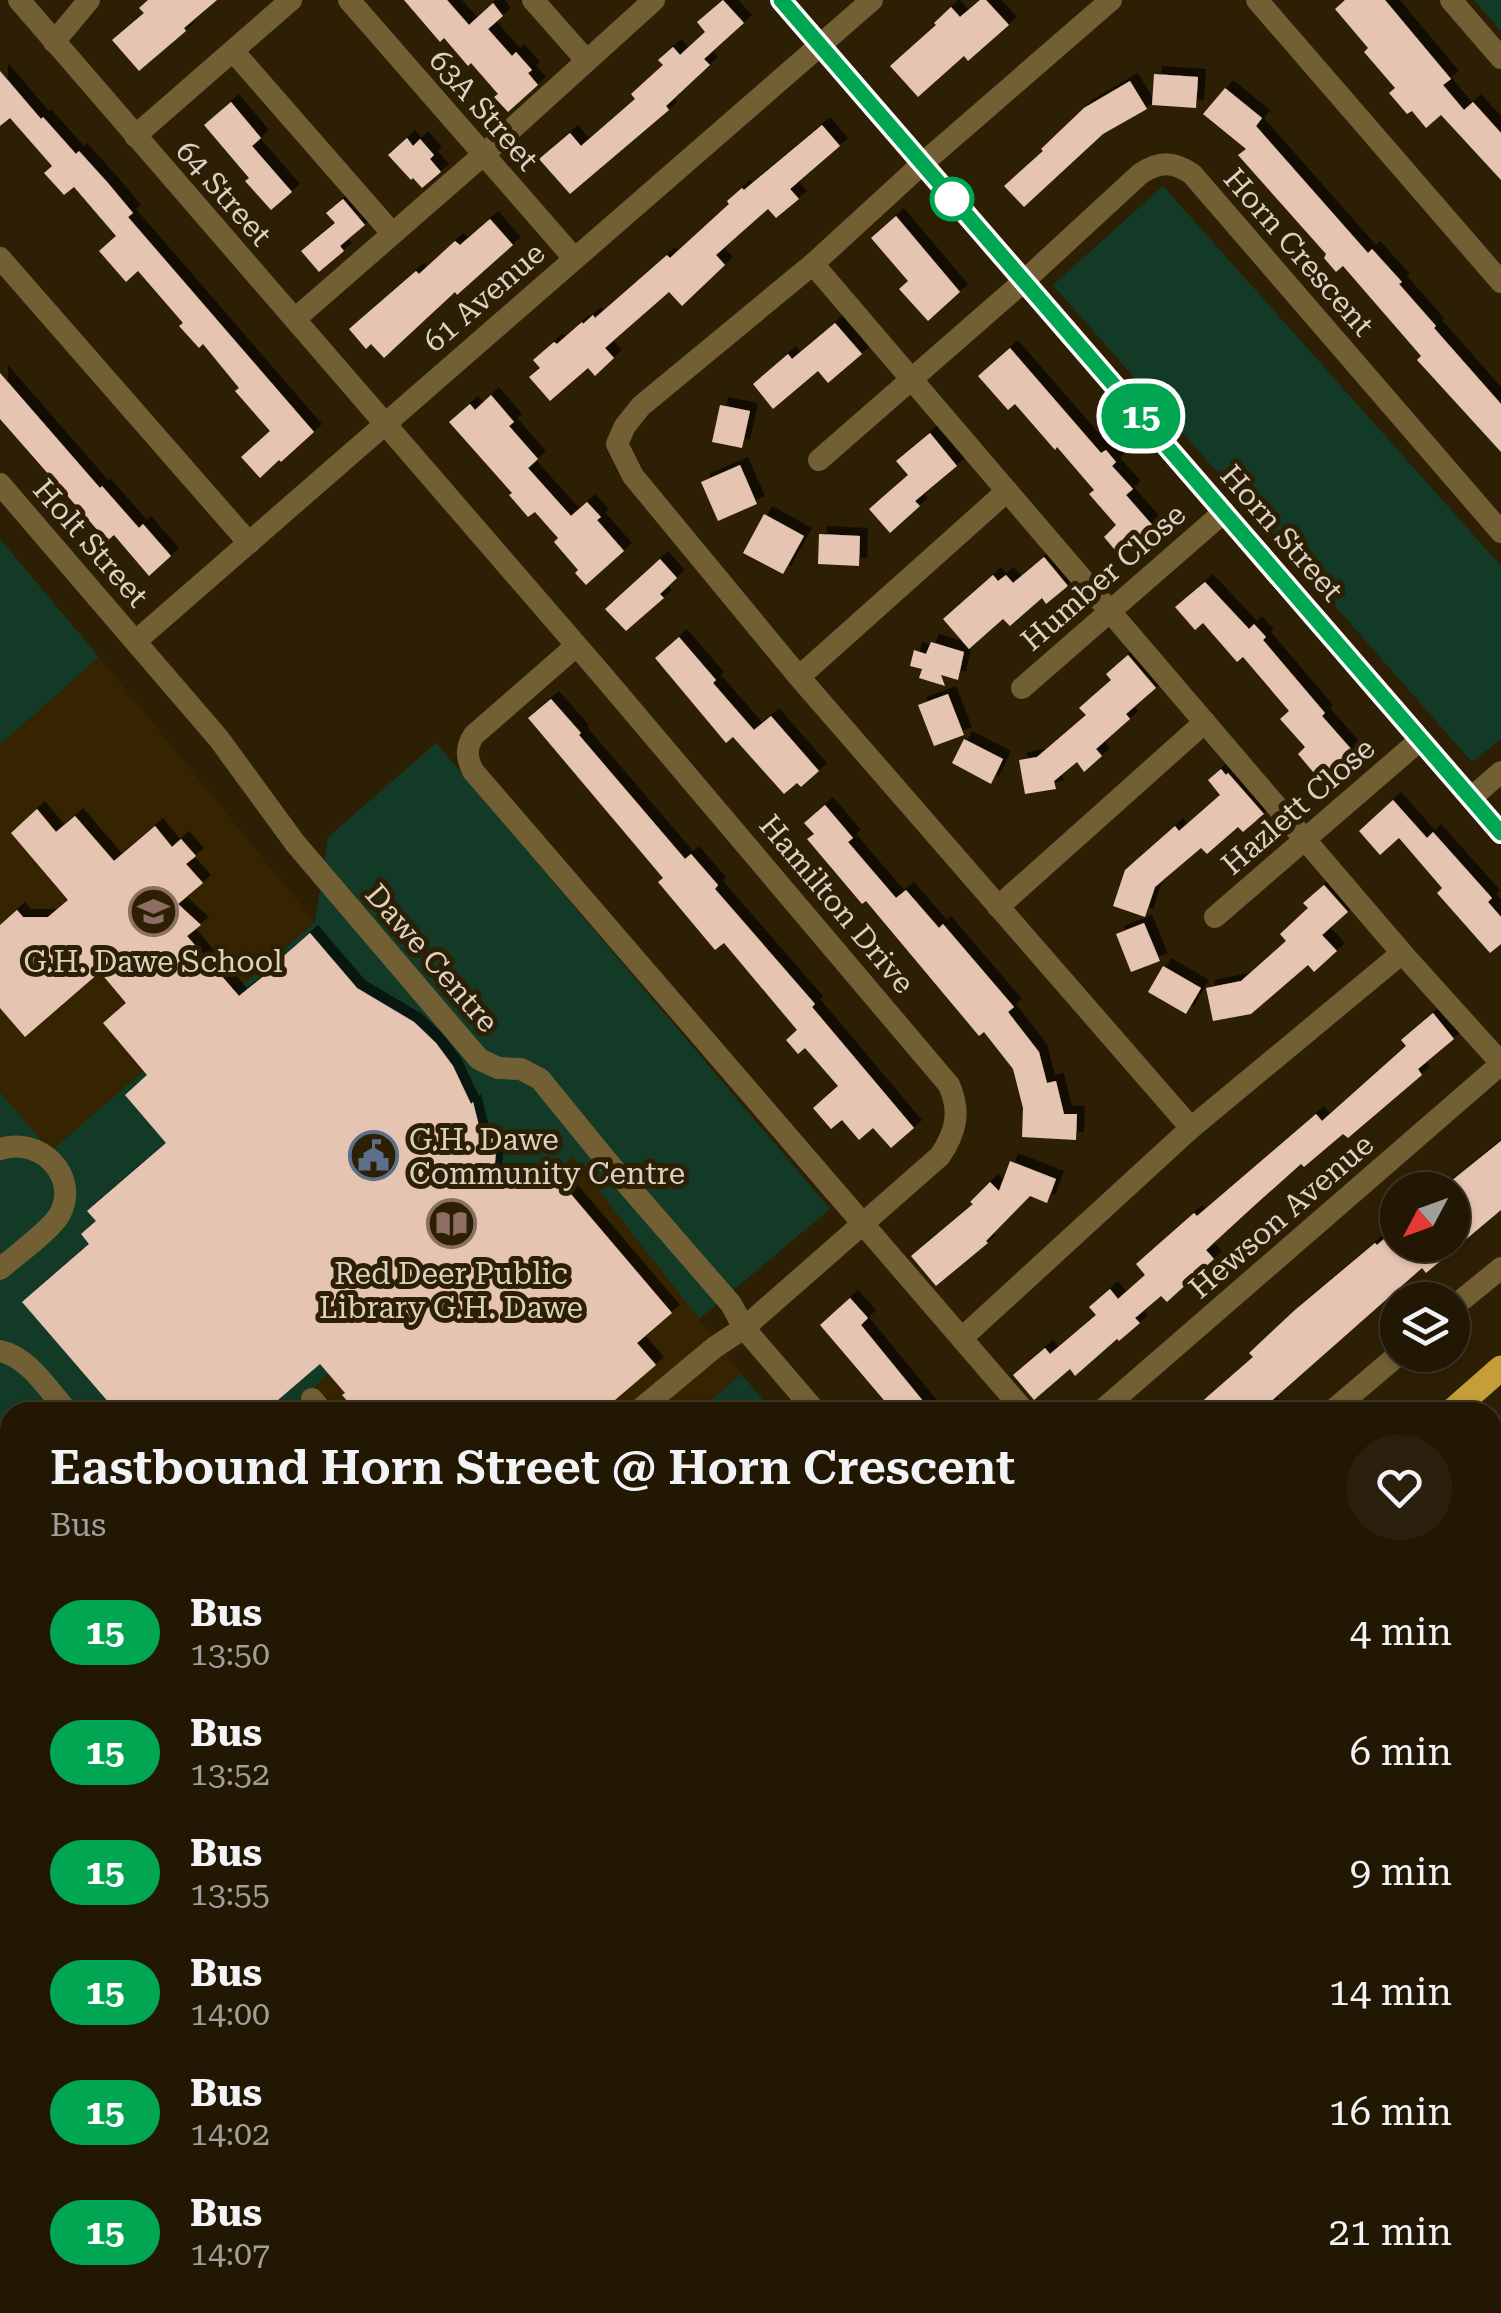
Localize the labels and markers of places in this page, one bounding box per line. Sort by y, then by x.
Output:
unlabelled marker [931,178,973,220]
school or university icon: G.H. Dawe School [127,886,179,938]
place label: G.H. Dawe School [24,944,282,979]
place label: G.H. Dawe Community Centre [409,1122,685,1191]
public building icon: G.H. Dawe Community Centre [348,1130,400,1182]
library icon: Red Deer Public Library G.H. Dawe [425,1198,477,1250]
place label: Red Deer Public Library G.H. Dawe [319,1256,583,1325]

